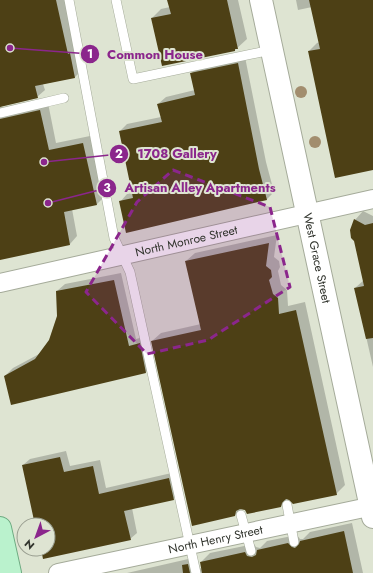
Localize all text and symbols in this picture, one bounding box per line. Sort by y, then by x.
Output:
callout: Common House [80,42,211,67]
text: 1 [87,45,93,63]
text: Common House [107,45,203,64]
callout: 1708 Gallery [109,141,225,166]
text: 1708 Gallery [137,144,217,163]
text: 2 [115,145,123,163]
callout: Artisan Alley Apartments [97,175,284,200]
text: Artisan Alley Apartments [123,178,276,197]
text: 3 [103,179,111,197]
street label: West Grace Street [298,211,335,305]
street label: North Monroe Street [133,221,239,261]
north arrow [16,517,56,557]
street label: North Henry Street [167,521,264,558]
text: N [21,536,38,553]

